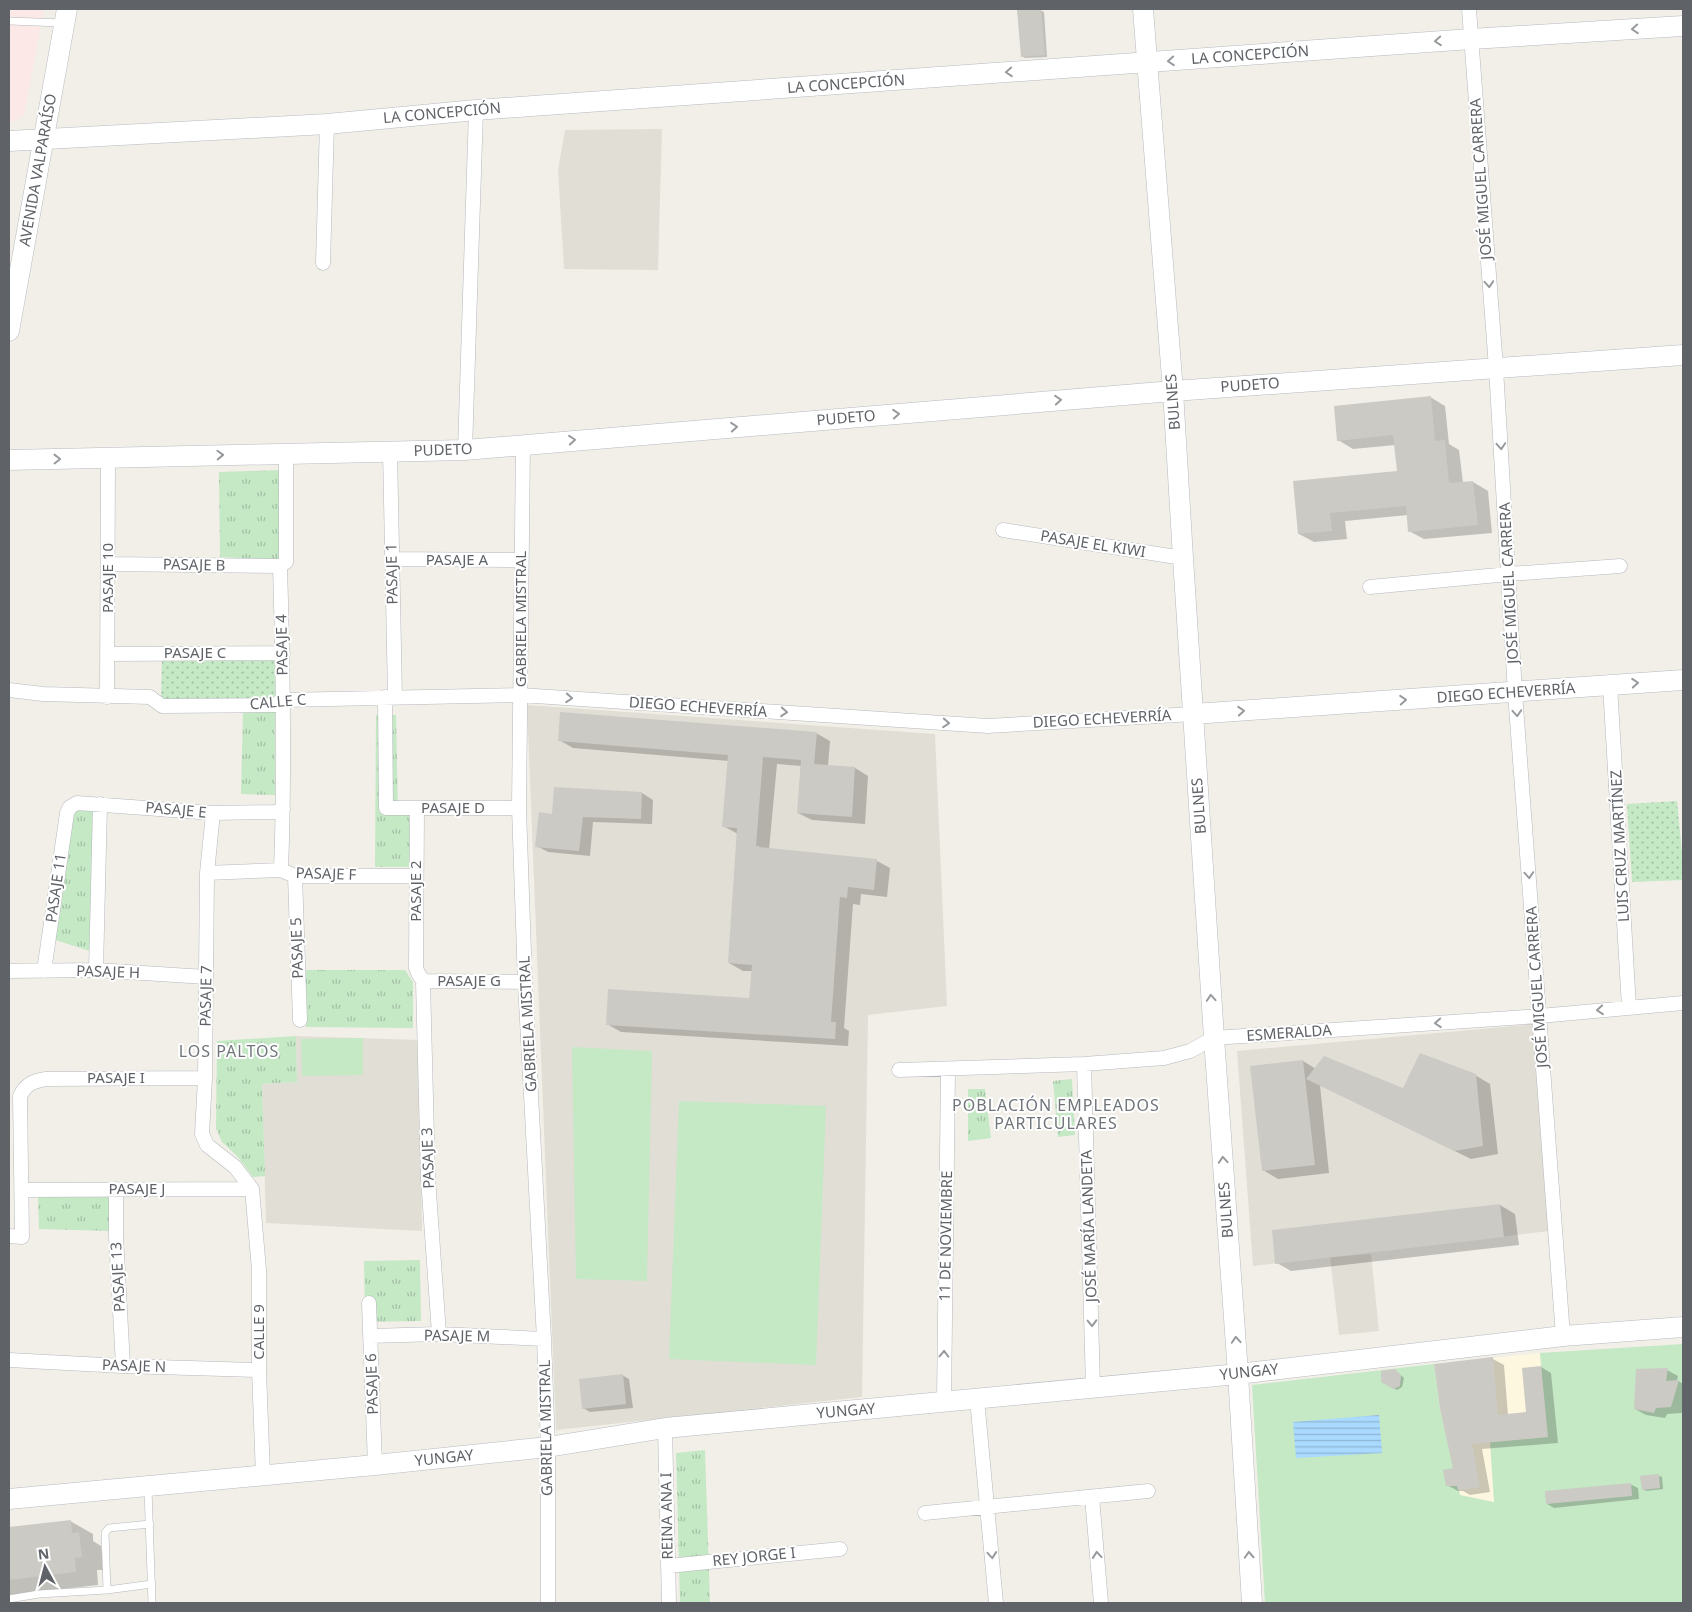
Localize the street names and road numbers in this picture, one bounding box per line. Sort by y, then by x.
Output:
street label: LA CONCEPCIÓN [1190,40,1310,68]
street label: LA CONCEPCIÓN [786,69,906,97]
street label: AVENIDA VALPARAÍSO [14,92,60,248]
street label: LA CONCEPCIÓN [382,97,502,127]
street label: JOSÉ MIGUEL CARRERA [1464,97,1496,263]
street label: PUDETO [1220,372,1280,396]
street label: BULNES [1160,373,1184,431]
street label: PUDETO [816,404,876,430]
street label: PUDETO [413,438,473,460]
street label: JOSÉ MIGUEL CARRERA [1494,501,1522,666]
street label: PASAJE EL KIWI [1039,525,1147,561]
street label: PASAJE 10 [97,543,117,613]
street label: PASAJE 1 [380,543,402,605]
street label: PASAJE A [426,549,489,569]
street label: GABRIELA MISTRAL [510,551,530,687]
street label: PASAJE B [163,553,225,575]
street label: PASAJE 4 [270,614,292,676]
street label: PASAJE C [164,642,227,662]
street label: DIEGO ECHEVERRÍA [1436,677,1576,707]
street label: CALLE C [249,689,307,713]
street label: DIEGO ECHEVERRÍA [628,691,768,721]
street label: DIEGO ECHEVERRÍA [1032,704,1172,732]
street label: LUIS CRUZ MARTÍNEZ [1605,769,1633,923]
street label: BULNES [1186,777,1210,835]
street label: PASAJE E [145,796,207,822]
street label: PASAJE D [421,797,485,817]
street label: PASAJE 11 [40,852,70,924]
street label: PASAJE 2 [405,860,425,922]
street label: PASAJE F [295,862,357,884]
street label: JOSÉ MIGUEL CARRERA [1520,905,1552,1071]
street label: PASAJE 5 [285,917,307,979]
street label: GABRIELA MISTRAL [513,955,541,1093]
street label: PASAJE H [76,960,140,982]
street label: PASAJE 7 [194,965,216,1027]
street label: PASAJE G [437,970,501,990]
street label: ESMERALDA [1246,1019,1333,1045]
street label: PASAJE I [87,1067,145,1087]
street label: PASAJE 3 [416,1127,438,1189]
street label: JOSÉ MARÍA LANDETA [1075,1149,1101,1305]
street label: 11 DE NOVIEMBRE [934,1170,956,1301]
street label: PASAJE J [109,1178,165,1198]
street label: BULNES [1213,1181,1237,1239]
street label: PASAJE 13 [105,1242,129,1313]
street label: CALLE 9 [248,1304,268,1360]
street label: PASAJE M [424,1324,490,1346]
street label: PASAJE 6 [360,1353,382,1415]
street label: PASAJE N [102,1354,166,1376]
street label: YUNGAY [1219,1358,1280,1384]
street label: GABRIELA MISTRAL [534,1360,556,1496]
street label: YUNGAY [816,1397,877,1423]
street label: YUNGAY [414,1444,475,1470]
street label: REINA ANA I [655,1472,677,1560]
street label: REY JORGE I [711,1542,796,1570]

